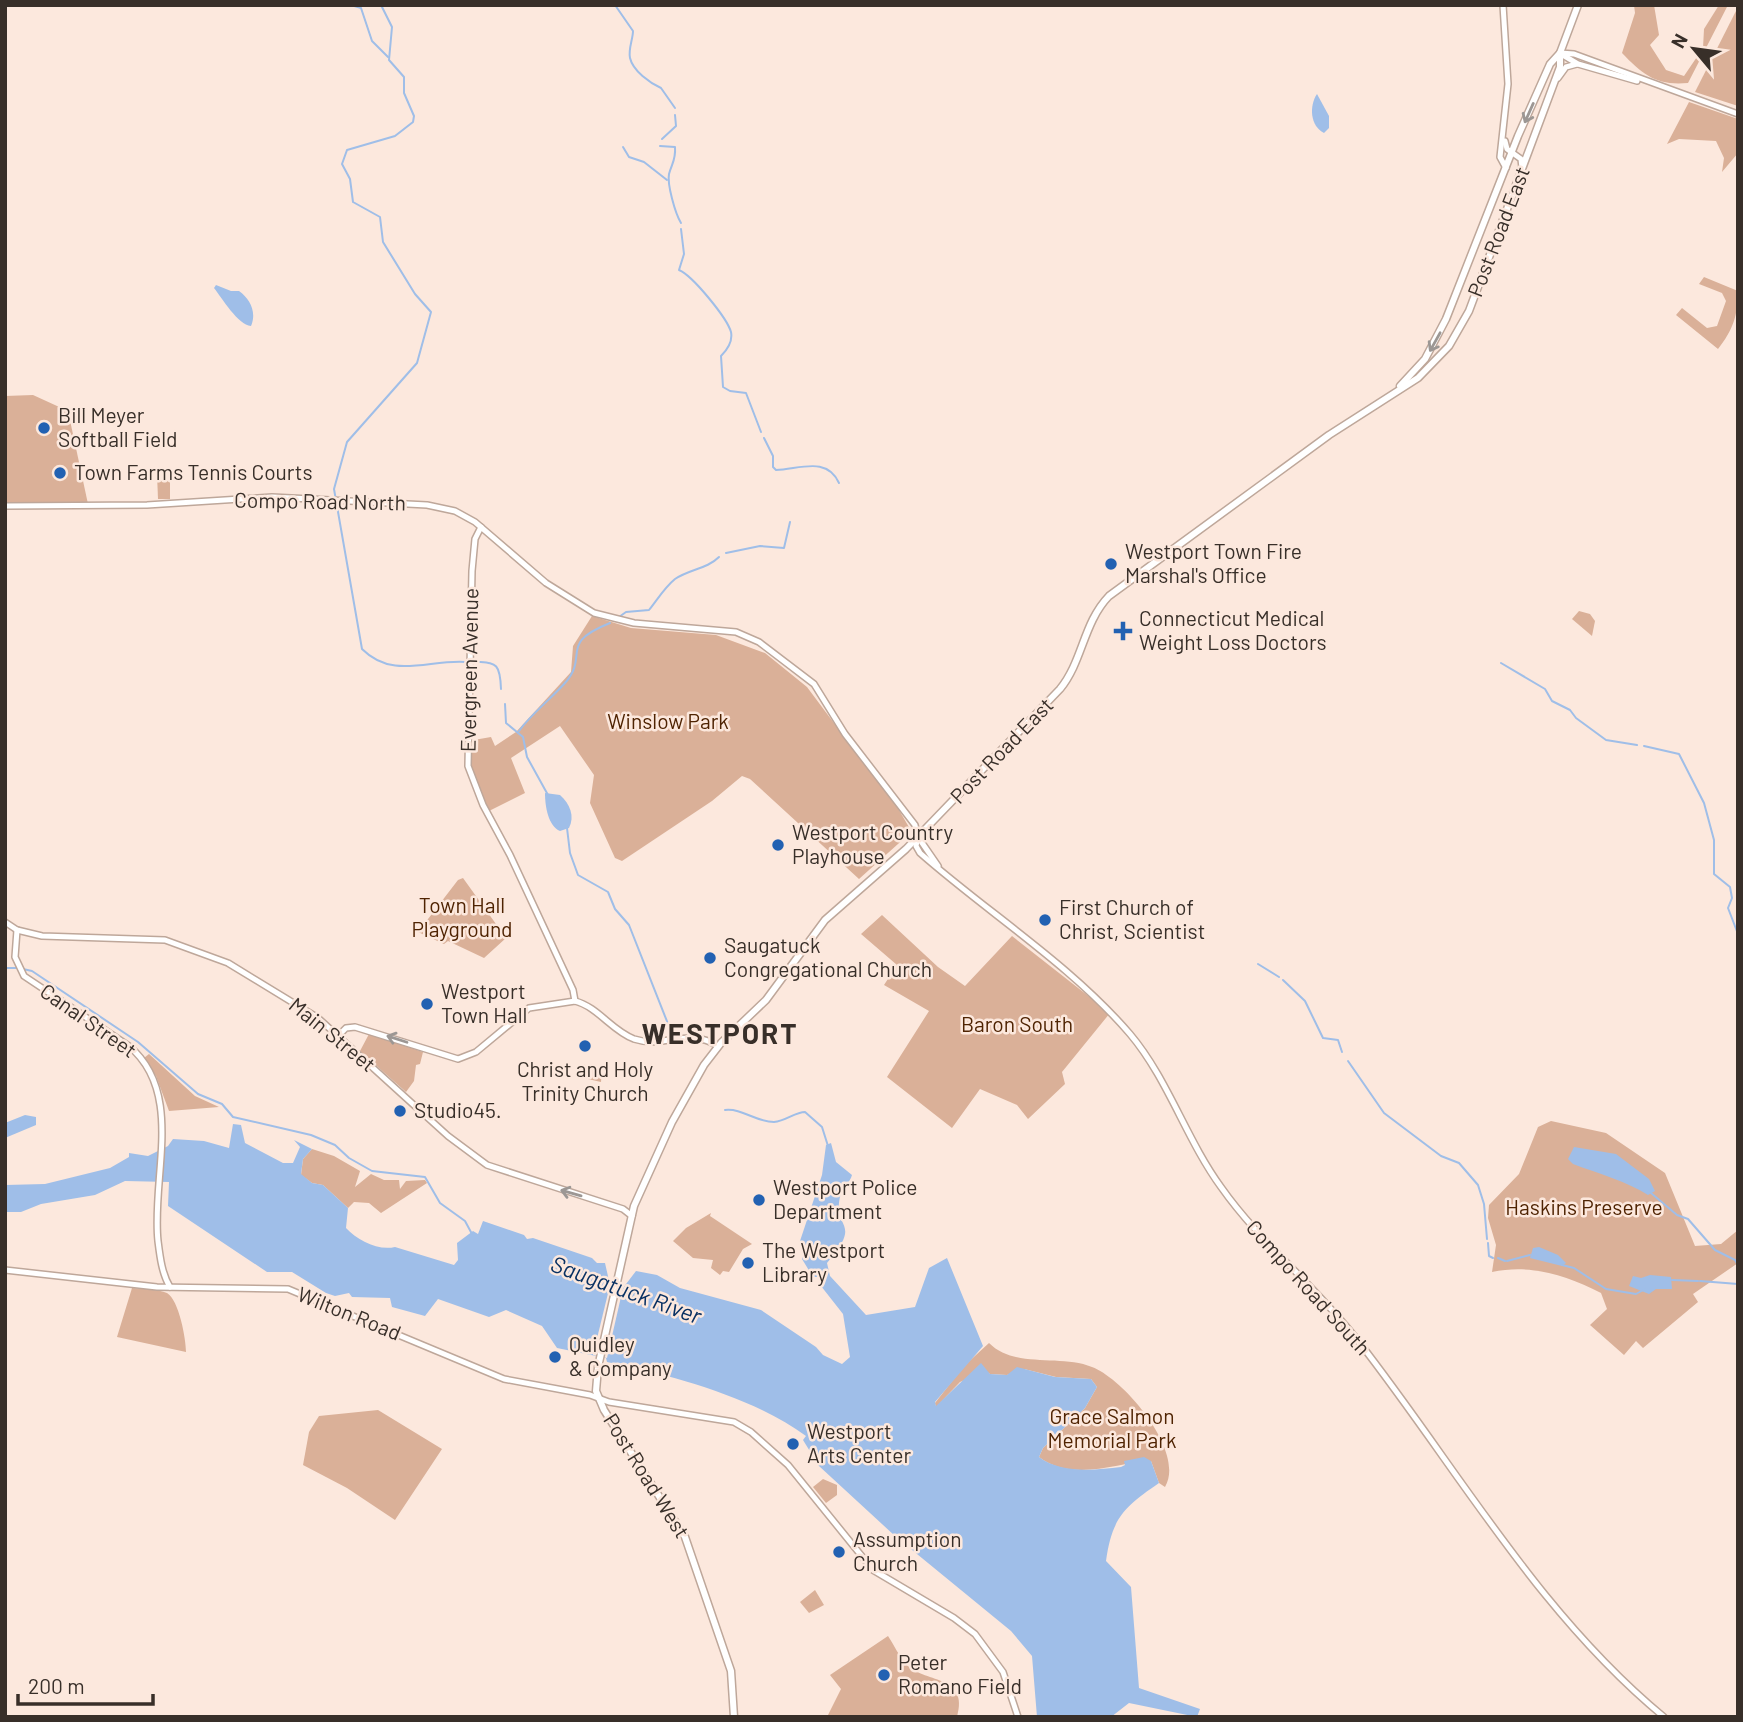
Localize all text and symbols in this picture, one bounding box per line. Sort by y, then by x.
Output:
north arrow [1659,14,1729,84]
text: N [1666,29,1692,52]
one-way arrow [1522,102,1535,123]
street label: Post Road East [1461,163,1534,300]
one-way arrow [1428,332,1442,352]
place label: Bill Meyer Softball Field [58,402,178,451]
marker: Bill Meyer Softball Field [36,420,52,436]
place label: Town Farms Tennis Courts [74,459,313,484]
marker: Town Farms Tennis Courts [52,465,68,481]
street label: Compo Road North [234,487,406,514]
place label: Westport Town Fire Marshal's Office [1125,538,1302,587]
marker: Westport Town Fire Marshal's Office [1103,556,1119,572]
street label: Evergreen Avenue [455,588,482,752]
place label: Connecticut Medical Weight Loss Doctors [1139,605,1327,654]
marker: Connecticut Medical Weight Loss Doctors [1113,621,1133,641]
street label: Post Road East [944,692,1058,808]
park label: Winslow Park [607,708,729,733]
place label: Westport Country Playhouse [792,819,953,868]
marker: Westport Country Playhouse [770,837,786,853]
park label: Town Hall Playground [411,892,513,941]
place label: First Church of Christ, Scientist [1059,894,1205,943]
marker: First Church of Christ, Scientist [1037,912,1053,928]
place label: Saugatuck Congregational Church [724,932,932,981]
marker: Saugatuck Congregational Church [702,950,718,966]
street label: Canal Street [36,977,142,1062]
place label: Westport Town Hall [441,978,527,1027]
street label: Main Street [285,991,381,1076]
marker: Westport Town Hall [419,996,435,1012]
park label: Baron South [961,1011,1073,1036]
district label: WESTPORT [641,1016,799,1050]
one-way arrow [386,1032,408,1045]
marker: Christ and Holy Trinity Church [577,1038,593,1054]
place label: Christ and Holy Trinity Church [517,1056,653,1105]
place label: Studio45. [414,1097,502,1122]
marker: Studio45. [392,1103,408,1119]
place label: Westport Police Department [773,1174,918,1223]
one-way arrow [560,1186,582,1199]
marker: Westport Police Department [751,1192,767,1208]
park label: Haskins Preserve [1505,1194,1663,1219]
street label: Compo Road South [1242,1214,1376,1360]
place label: The Westport Library [762,1237,885,1286]
water label: Saugatuck River [547,1249,706,1330]
marker: The Westport Library [740,1255,756,1271]
street label: Wilton Road [294,1281,405,1345]
place label: Quidley & Company [569,1331,672,1380]
marker: Quidley & Company [547,1349,563,1365]
park label: Grace Salmon Memorial Park [1048,1403,1176,1452]
street label: Post Road West [599,1408,696,1542]
place label: Westport Arts Center [807,1418,911,1467]
marker: Westport Arts Center [785,1436,801,1452]
place label: Assumption Church [853,1526,962,1575]
marker: Assumption Church [831,1544,847,1560]
place label: Peter Romano Field [898,1649,1022,1698]
scale bar [18,1662,152,1706]
marker: Peter Romano Field [876,1667,892,1683]
text: 200 m [28,1673,85,1698]

